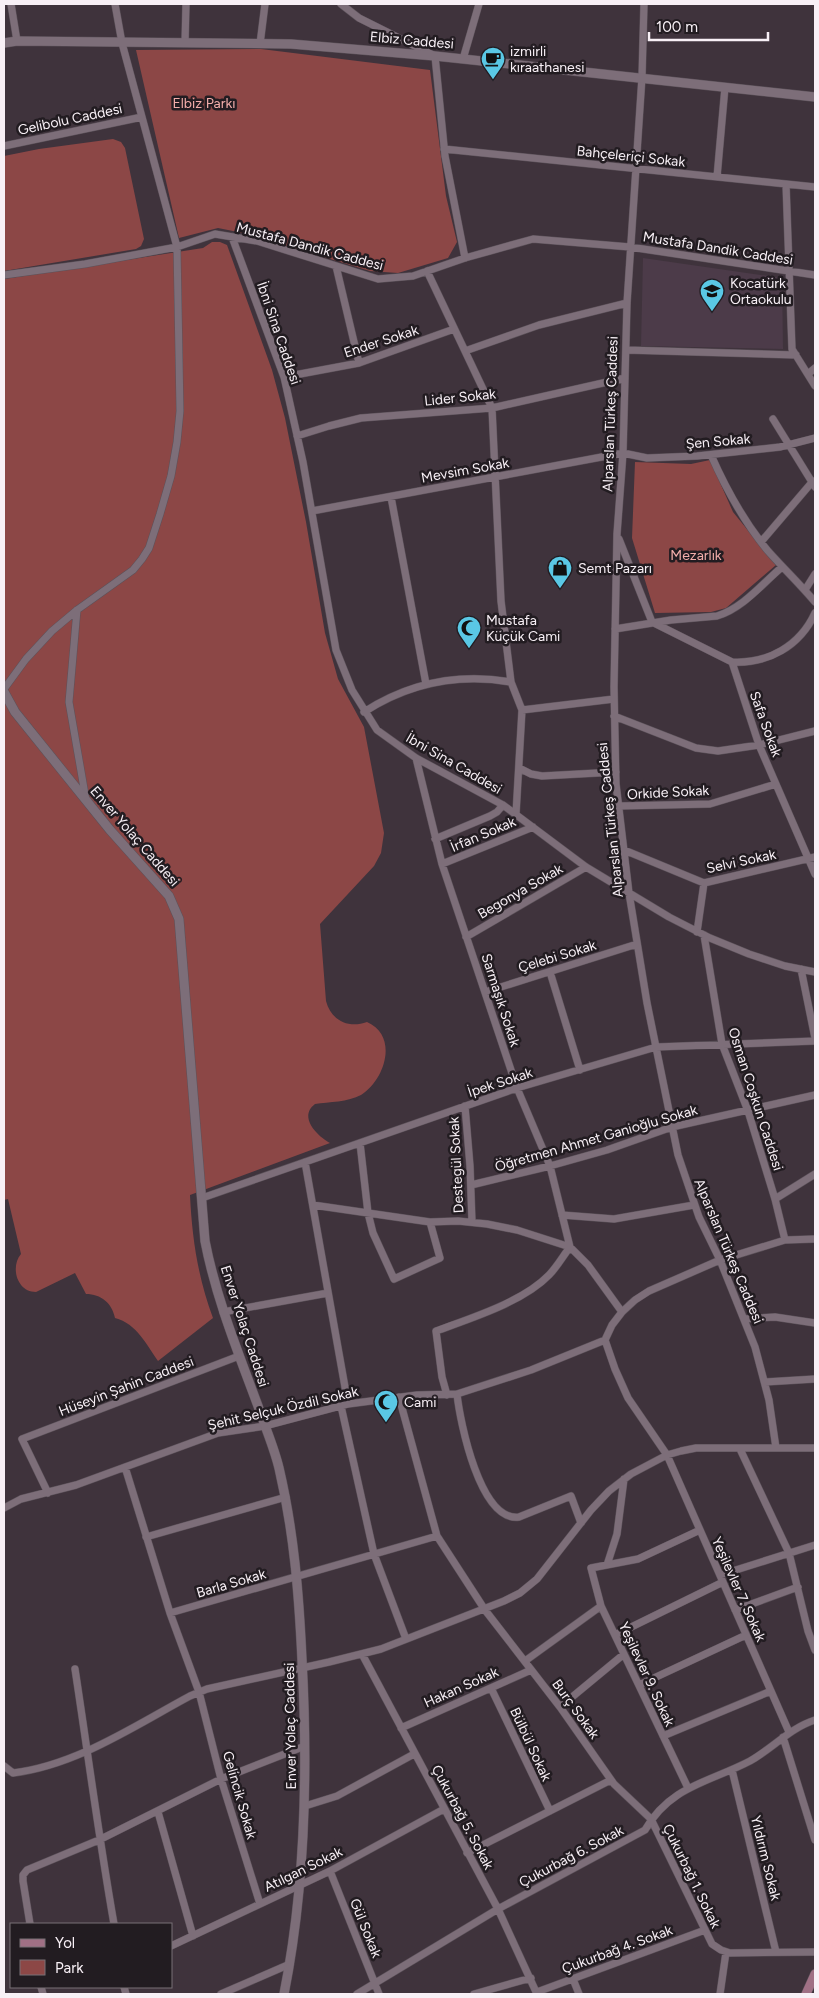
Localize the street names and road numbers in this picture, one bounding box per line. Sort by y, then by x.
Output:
street label: Elbiz Caddesi [369,28,455,53]
street label: Gelibolu Caddesi [16,100,124,139]
street label: Bahçeleriçi Sokak [576,142,686,171]
street label: Mustafa Dandik Caddesi [234,219,385,274]
street label: Mustafa Dandik Caddesi [642,228,794,269]
street label: İbni Sina Caddesi [253,279,304,387]
street label: Ender Sokak [342,321,421,362]
street label: Alparslan Türkeş Caddesi [599,336,622,492]
street label: Lider Sokak [423,385,497,410]
street label: Şen Sokak [685,430,751,453]
street label: Mevsim Sokak [420,454,511,487]
street label: Safa Sokak [746,689,785,760]
street label: İbni Sina Caddesi [403,729,505,798]
street label: Alparslan Türkeş Caddesi [594,742,627,898]
street label: Orkide Sokak [627,782,710,803]
street label: Enver Yolaç Caddesi [87,783,183,890]
street label: İrfan Sokak [448,813,519,856]
street label: Selvi Sokak [705,846,778,877]
street label: Begonya Sokak [475,860,566,923]
street label: Çelebi Sokak [516,936,598,976]
street label: Sarmaşık Sokak [477,951,524,1049]
street label: Osman Coşkun Caddesi [724,1025,787,1173]
street label: İpek Sokak [466,1064,535,1101]
street label: Öğretmen Ahmet Ganioğlu Sokak [493,1101,700,1176]
street label: Destegül Sokak [445,1116,468,1214]
street label: Alparslan Türkeş Caddesi [690,1176,767,1326]
street label: Enver Yolaç Caddesi [217,1263,272,1389]
street label: Hüseyin Şahin Caddesi [56,1353,196,1420]
street label: Şehit Selçuk Özdil Sokak [206,1383,360,1434]
street label: Yeşilevler 7. Sokak [708,1534,769,1644]
street label: Barla Sokak [194,1565,268,1601]
street label: Yeşilevler 9. Sokak [615,1619,678,1729]
street label: Enver Yolaç Caddesi [281,1662,300,1790]
street label: Hakan Sokak [421,1663,501,1711]
street label: Burç Sokak [548,1676,603,1743]
street label: Bülbül Sokak [506,1705,555,1784]
street label: Gelincik Sokak [219,1749,260,1841]
street label: Çukurbağ 5. Sokak [428,1762,497,1873]
street label: Yıldırım Sokak [747,1814,784,1903]
street label: Çukurbağ 1. Sokak [659,1821,724,1931]
street label: Çukurbağ 6. Sokak [516,1822,627,1891]
street label: Atılgan Sokak [261,1843,345,1896]
street label: Gül Sokak [346,1896,385,1960]
street label: Çukurbağ 4. Sokak [559,1921,675,1977]

